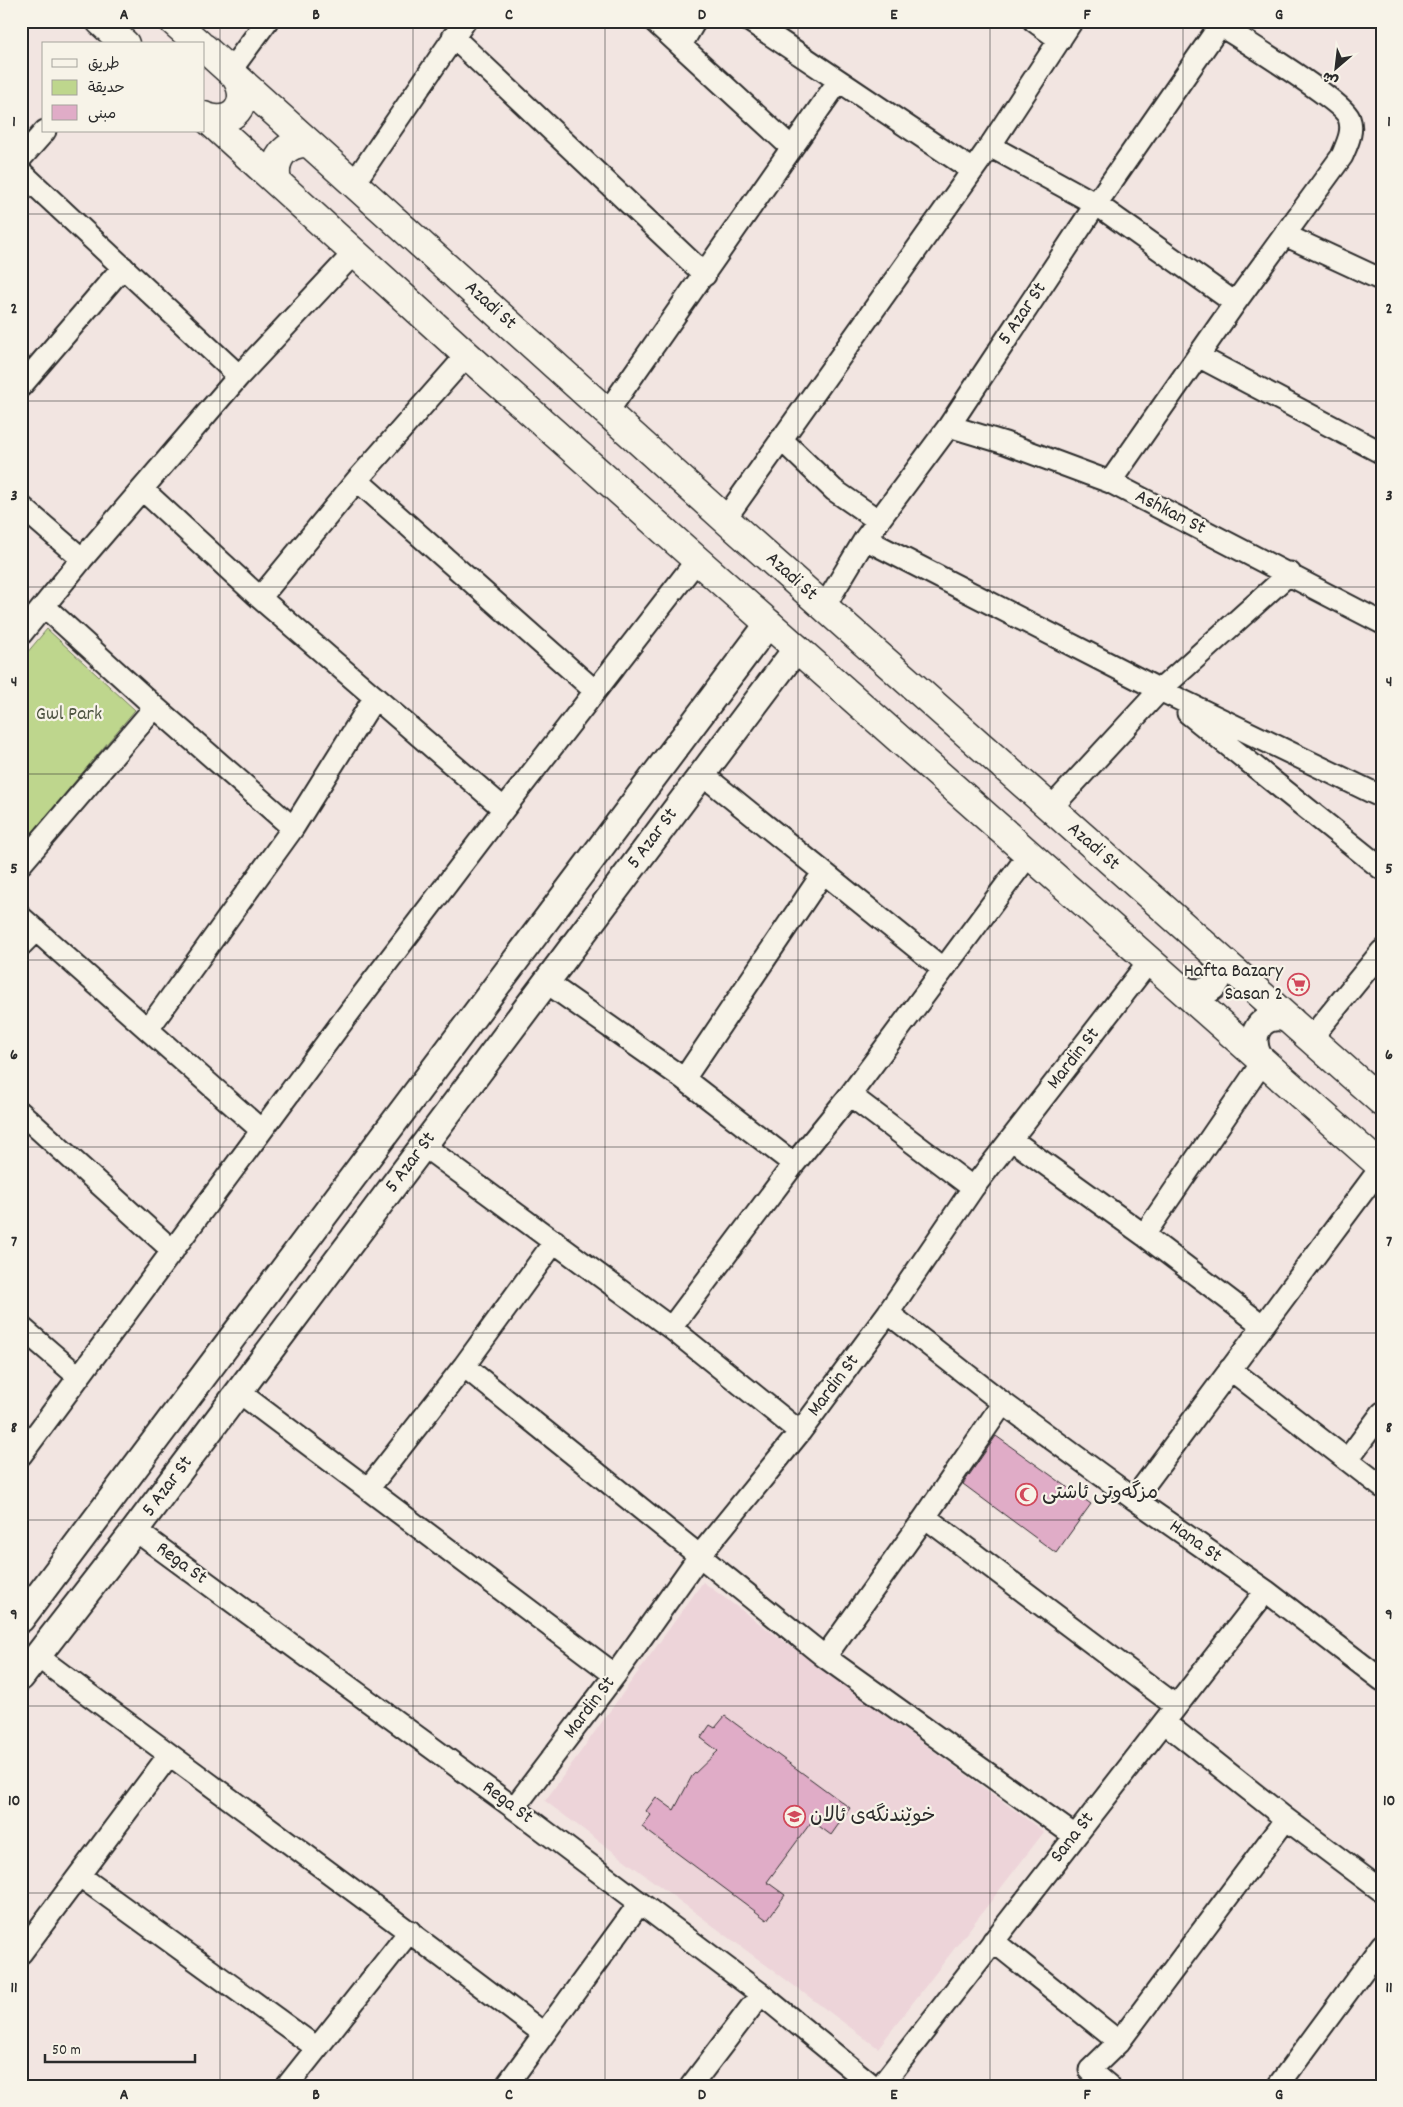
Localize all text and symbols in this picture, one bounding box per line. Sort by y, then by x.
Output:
text: A [120,4,129,27]
text: B [312,4,320,27]
text: C [505,4,513,27]
text: D [698,4,707,27]
text: E [890,4,898,27]
text: F [1083,4,1091,27]
text: G [1275,4,1283,27]
legend [42,42,205,132]
north arrow [1310,42,1360,92]
text: طريق [88,54,120,76]
text: ش [1319,65,1342,90]
text: حديقة [88,78,125,100]
text: مبنى [88,104,116,126]
text: 1 [12,111,16,134]
text: 1 [1387,111,1391,134]
street label: Azadi St [458,275,522,337]
street label: 5 Azar St [992,277,1054,351]
text: 2 [11,298,18,321]
text: 2 [1386,298,1393,321]
street label: Ashkan St [1130,483,1210,543]
text: 3 [10,485,18,508]
text: 3 [1385,485,1393,508]
street label: Azadi St [759,546,823,608]
text: 4 [11,671,17,694]
text: 4 [1386,671,1392,694]
park label: Gwl Park [36,701,102,729]
street label: 5 Azar St [621,803,685,875]
street label: Azadi St [1061,816,1125,878]
text: 5 [10,858,18,881]
text: 5 [1385,858,1393,881]
place label: Hafta Bazary Sasan 2 [1184,958,1284,1009]
supermarket icon: Hafta Bazary Sasan 2 [1287,972,1311,996]
street label: Mardin St [1041,1022,1107,1096]
text: 6 [10,1044,18,1067]
text: 6 [1385,1044,1393,1067]
street label: 5 Azar St [379,1127,443,1199]
text: 7 [11,1231,17,1254]
text: 7 [1386,1231,1392,1254]
street label: Mardin St [801,1349,867,1423]
text: 8 [11,1417,18,1440]
text: 8 [1386,1417,1393,1440]
street label: 5 Azar St [136,1451,200,1523]
place label: مزگەوتی ئاشتی [1042,1480,1158,1508]
mosque icon: مزگەوتی ئاشتی [1014,1482,1038,1506]
street label: Hana St [1163,1514,1227,1570]
street label: Rega St [150,1536,212,1592]
text: 9 [10,1604,18,1627]
text: 9 [1385,1604,1393,1627]
street label: Mardin St [557,1671,623,1745]
street label: Rega St [476,1775,538,1831]
text: 10 [8,1790,20,1813]
text: 10 [1383,1790,1395,1813]
place label: خوێندنگەی ئالان [810,1803,935,1831]
school or university icon: خوێندنگەی ئالان [782,1805,806,1829]
street label: Sana St [1044,1807,1102,1869]
text: 11 [10,1977,18,2000]
text: 11 [1385,1977,1393,2000]
scale bar [45,2032,195,2064]
text: 50 m [52,2040,81,2062]
text: A [120,2084,129,2107]
text: B [312,2084,320,2107]
text: C [505,2084,513,2107]
text: D [698,2084,707,2107]
text: E [890,2084,898,2107]
text: F [1083,2084,1091,2107]
text: G [1275,2084,1283,2107]

